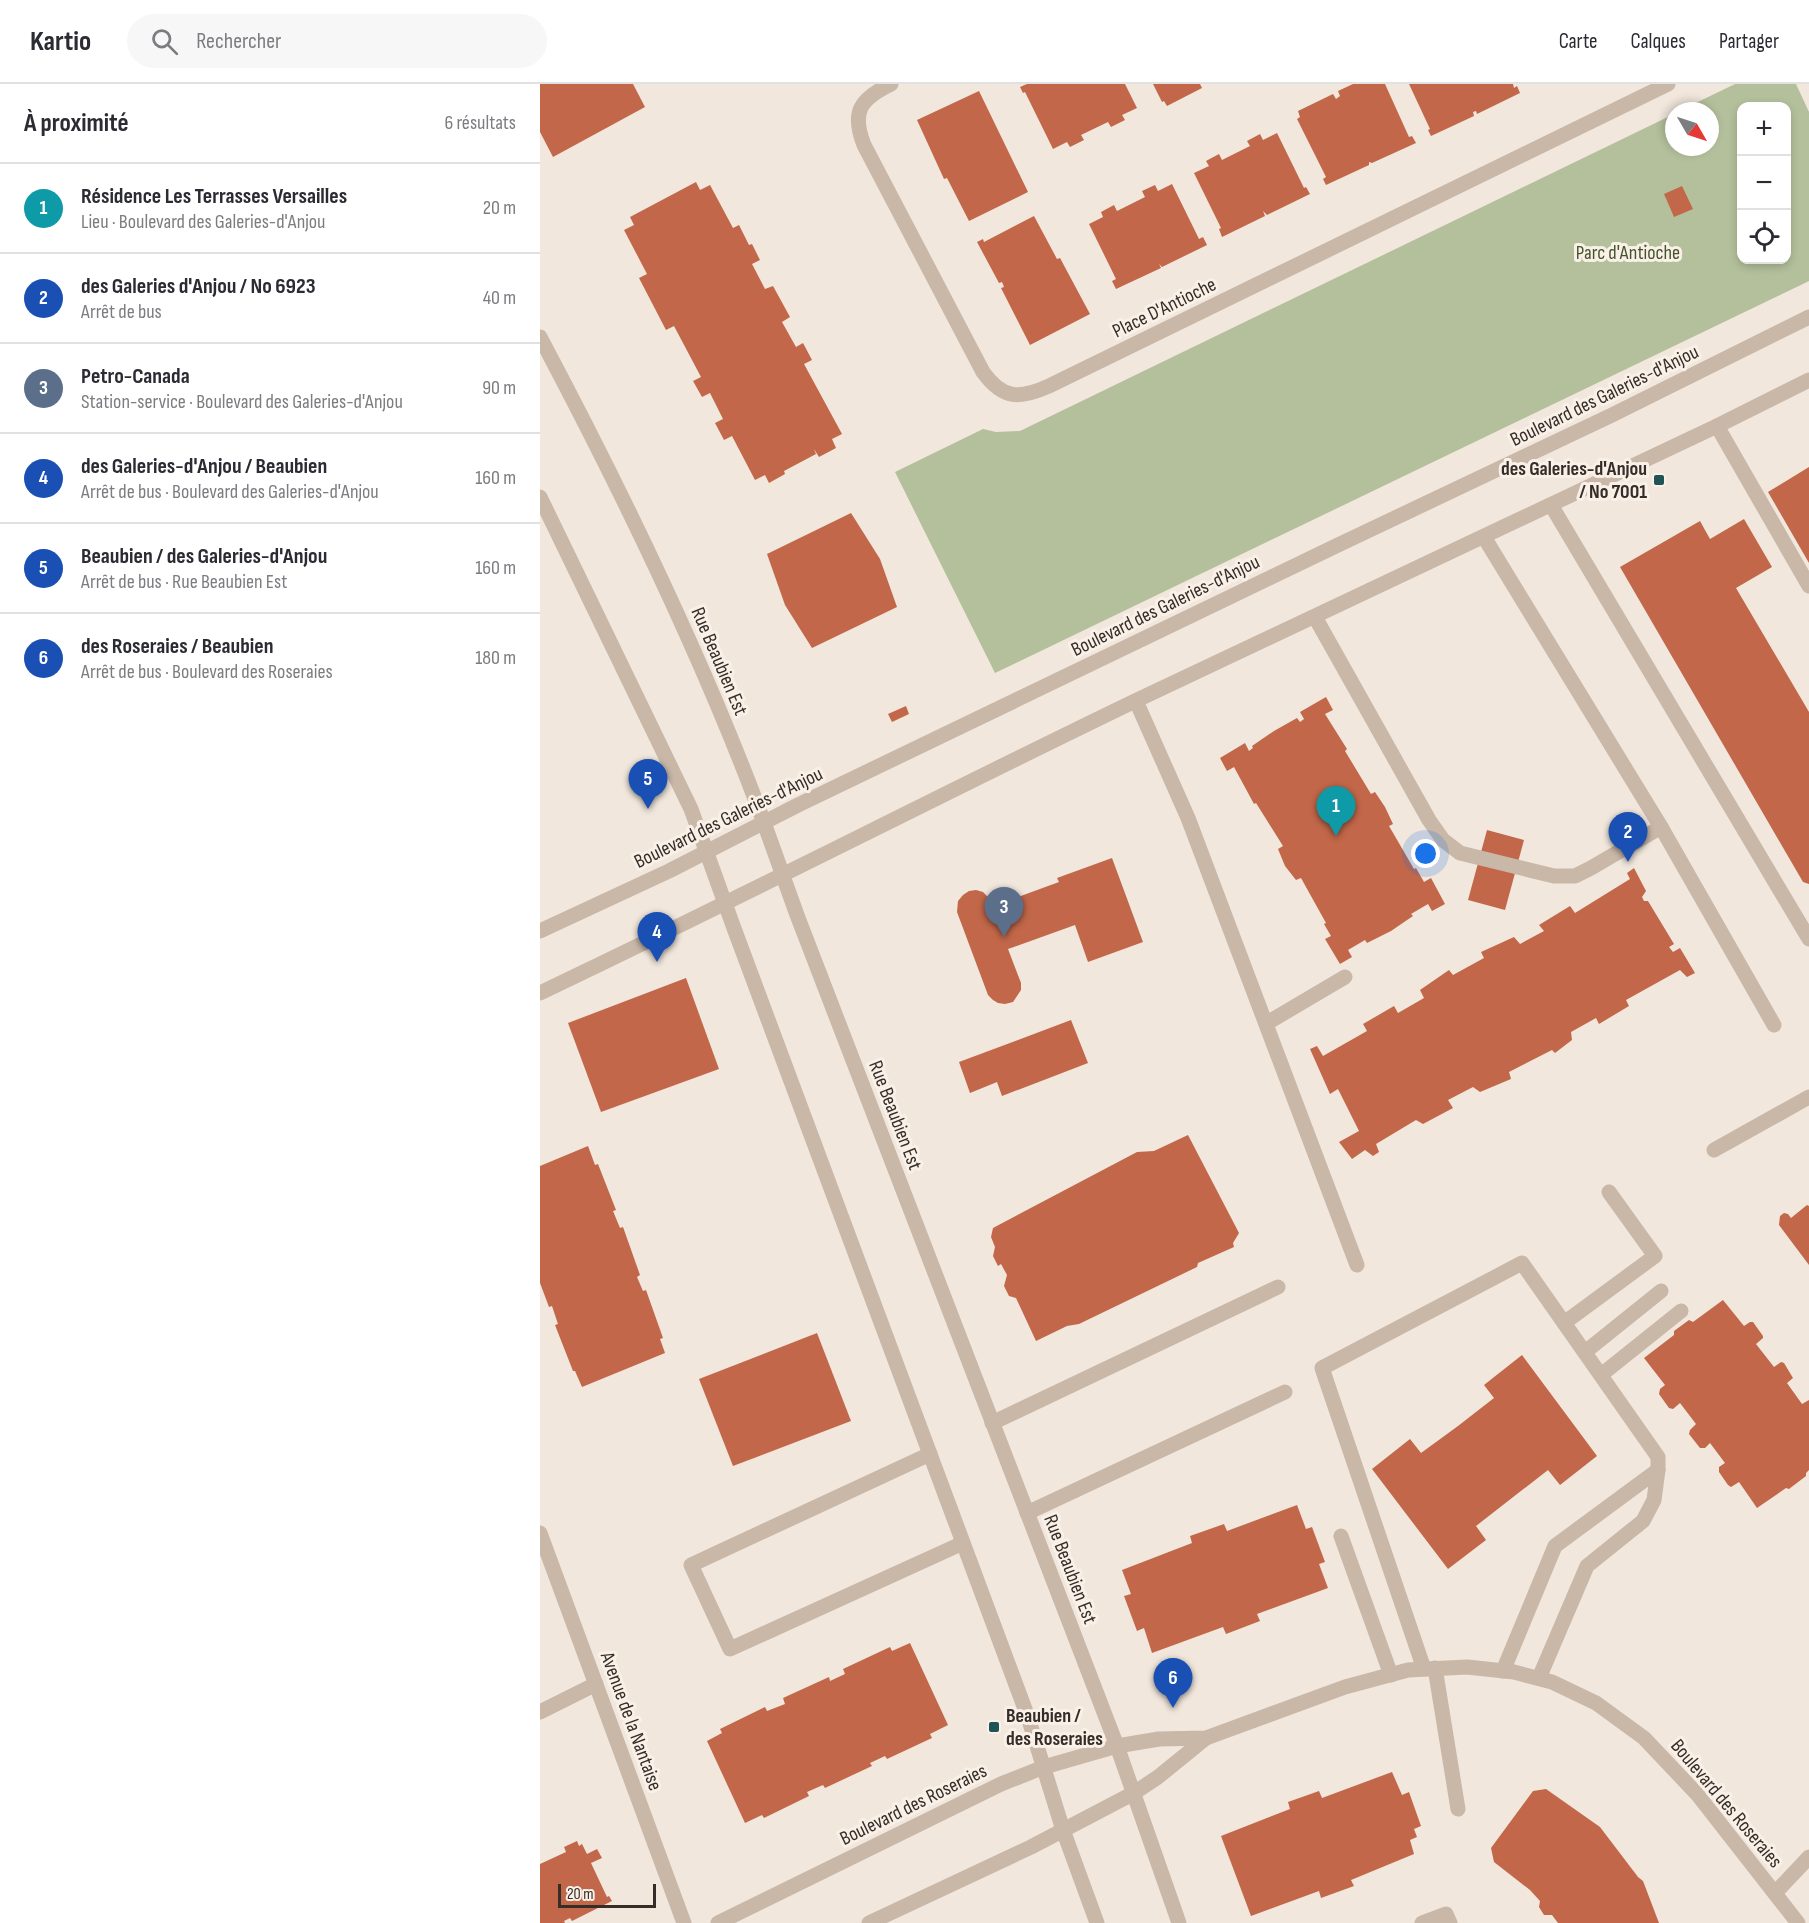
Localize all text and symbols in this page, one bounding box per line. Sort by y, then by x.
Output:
search box [127,14,547,68]
text: Kartio [30,25,91,58]
icon: search [148,25,181,58]
text: Rechercher [196,28,281,55]
text: Carte [1559,29,1598,54]
text: Calques [1631,29,1686,54]
text: Partager [1719,29,1779,54]
north arrow [1665,102,1719,156]
map controls [1737,102,1791,264]
button: + [1737,102,1791,156]
text: À proximité [24,108,129,139]
text: 6 résultats [445,111,516,135]
button: − [1737,156,1791,210]
text: Résidence Les Terrasses Versailles [81,183,347,210]
text: 1 [40,196,47,220]
text: 20 m [483,196,516,220]
text: Lieu · Boulevard des Galeries-d'Anjou [81,210,325,234]
button: locate [1737,210,1791,264]
park label: Parc d'Antioche [1576,241,1680,265]
street label: Place D'Antioche [1109,272,1220,343]
text: des Galeries d'Anjou / No 6923 [81,273,316,300]
text: 2 [39,286,48,310]
text: 40 m [483,286,516,310]
text: Arrêt de bus [81,300,162,324]
street label: Boulevard des Galeries-d'Anjou [1506,340,1703,452]
text: Petro-Canada [81,363,190,390]
text: 3 [39,376,48,400]
text: 90 m [482,376,516,400]
text: Station-service · Boulevard des Galeries-d'Anjou [81,390,403,414]
text: des Galeries-d'Anjou / Beaubien [81,453,327,480]
place label: des Galeries-d'Anjou / No 7001 [1501,457,1647,504]
text: 4 [39,466,48,490]
text: 160 m [475,466,516,490]
marker: des Galeries-d'Anjou / No 7001 [1652,473,1666,487]
text: Arrêt de bus · Boulevard des Galeries-d'Anjou [81,480,379,504]
text: Beaubien / des Galeries-d'Anjou [81,543,327,570]
street label: Boulevard des Galeries-d'Anjou [1067,550,1264,662]
text: 5 [39,556,48,580]
text: 160 m [475,556,516,580]
text: Arrêt de bus · Rue Beaubien Est [81,570,287,594]
street label: Rue Beaubien Est [686,604,753,719]
text: des Roseraies / Beaubien [81,633,273,660]
text: 6 [39,646,48,670]
text: 180 m [475,646,516,670]
text: Arrêt de bus · Boulevard des Roseraies [81,660,333,684]
pin: 5 [628,760,668,809]
street label: Boulevard des Galeries-d'Anjou [630,762,827,874]
pin: 1 [1316,786,1356,836]
pin: 2 [1608,812,1648,862]
your location [1411,839,1440,868]
pin: 3 [984,888,1024,937]
pin: 4 [638,912,676,962]
street label: Rue Beaubien Est [863,1057,927,1173]
street label: Rue Beaubien Est [1038,1511,1102,1627]
street label: Avenue de la Nantaise [595,1648,667,1794]
pin: 6 [1154,1658,1192,1708]
place label: Beaubien / des Roseraies [1006,1704,1103,1751]
marker: Beaubien / des Roseraies [987,1720,1001,1734]
street label: Boulevard des Roseraies [1665,1734,1787,1873]
street label: Boulevard des Roseraies [836,1759,991,1851]
scale bar [558,1881,656,1908]
text: 20 m [567,1885,594,1904]

